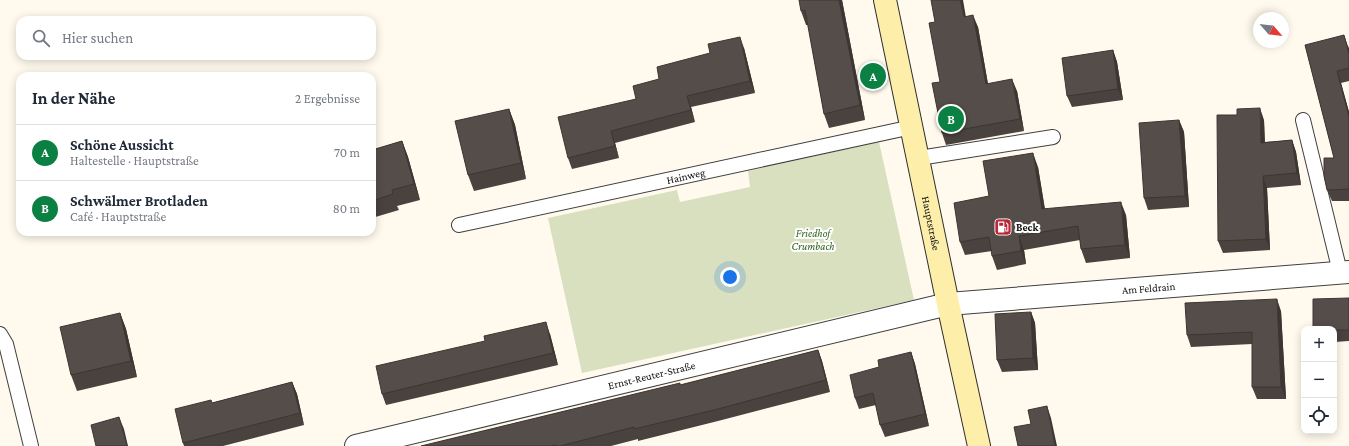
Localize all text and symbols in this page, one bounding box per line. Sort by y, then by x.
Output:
north arrow [1253,12,1289,48]
search box [16,16,376,60]
icon: search [30,27,52,49]
text: Hier suchen [62,30,133,46]
pin: A [860,61,886,91]
text: In der Nähe [32,89,115,108]
text: 2 Ergebnisse [295,91,360,106]
pin: B [938,104,964,134]
text: Schöne Aussicht [70,137,174,153]
text: A [41,145,49,160]
text: 70 m [334,145,360,160]
text: Haltestelle · Hauptstraße [70,153,199,168]
street label: Hainweg [665,166,707,186]
text: Schwälmer Brotladen [70,193,208,209]
street label: Hauptstraße [920,195,943,252]
text: B [41,201,49,216]
text: 80 m [333,201,360,216]
text: Café · Hauptstraße [70,209,166,224]
fuel station icon: Beck [993,217,1013,237]
place label: Beck [1016,221,1039,233]
park label: Friedhof Crumbach [791,227,835,252]
your location [720,267,740,287]
street label: Am Feldrain [1121,280,1176,296]
map controls [1301,326,1337,434]
button: + [1301,326,1337,362]
street label: Ernst-Reuter-Straße [607,359,697,391]
button: − [1301,362,1337,398]
button: locate [1301,398,1337,434]

